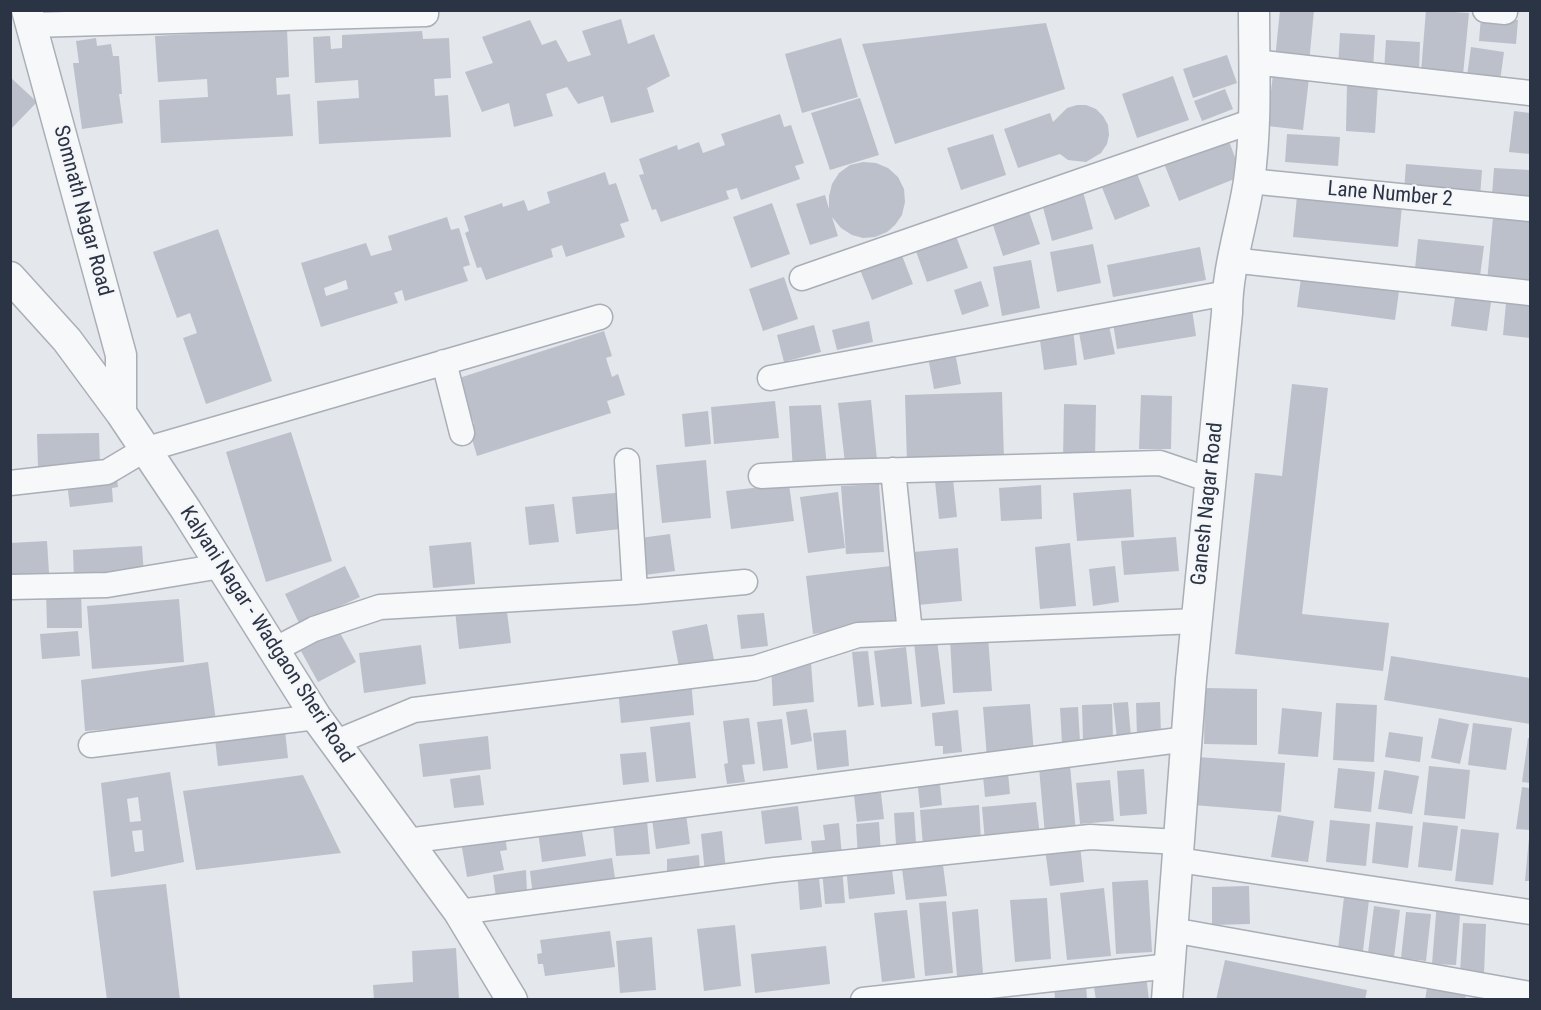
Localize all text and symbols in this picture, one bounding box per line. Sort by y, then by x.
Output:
street label: Somnath Nagar Road [47,123,117,299]
street label: Lane Number 2 [1326,177,1454,213]
street label: Ganesh Nagar Road [1187,421,1229,587]
street label: Kalyani Nagar - Wadgaon Sheri Road [174,502,358,768]

